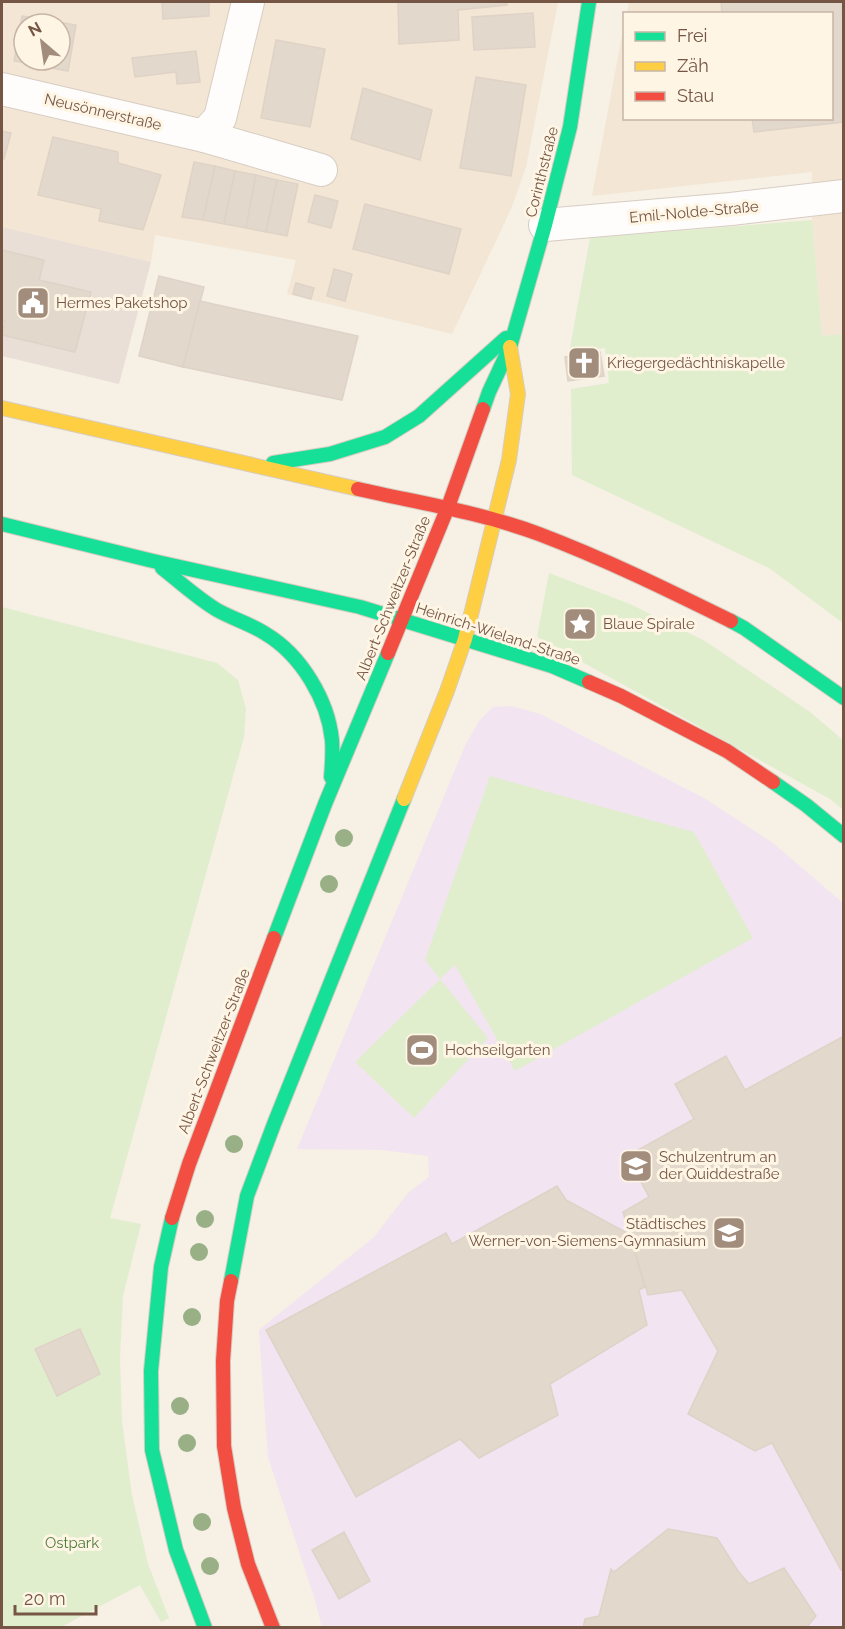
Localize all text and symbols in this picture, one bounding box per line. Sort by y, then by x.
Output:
north arrow [12,12,72,72]
legend [623,12,833,120]
text: N [25,18,45,41]
text: Frei [677,25,707,46]
text: Zäh [677,55,709,76]
text: Stau [677,85,714,106]
street label: Neusönnerstraße [43,90,164,134]
street label: Corinthstraße [522,125,562,219]
street label: Emil-Nolde-Straße [629,197,760,227]
public building icon: Hermes Paketshop [15,285,51,321]
place label: Hermes Paketshop [56,294,188,312]
church icon: Kriegergedächtniskapelle [566,345,602,381]
place label: Kriegergedächtniskapelle [607,354,785,372]
street label: Albert-Schweitzer-Straße [352,513,434,683]
street label: Heinrich-Wieland-Straße [413,599,583,669]
place icon: Blaue Spirale [562,606,598,642]
place label: Blaue Spirale [603,615,695,633]
street label: Albert-Schweitzer-Straße [174,966,254,1136]
sports icon: Hochseilgarten [404,1032,440,1068]
place label: Hochseilgarten [445,1041,550,1059]
school or university icon: Schulzentrum an der Quiddestraße [618,1148,654,1184]
place label: Schulzentrum an der Quiddestraße [659,1148,780,1183]
place label: Städtisches Werner-von-Siemens-Gymnasium [468,1215,706,1250]
school or university icon: Städtisches Werner-von-Siemens-Gymnasium [711,1215,747,1251]
park label: Ostpark [45,1534,99,1552]
scale bar [15,1578,96,1616]
text: 20 m [24,1588,66,1609]

